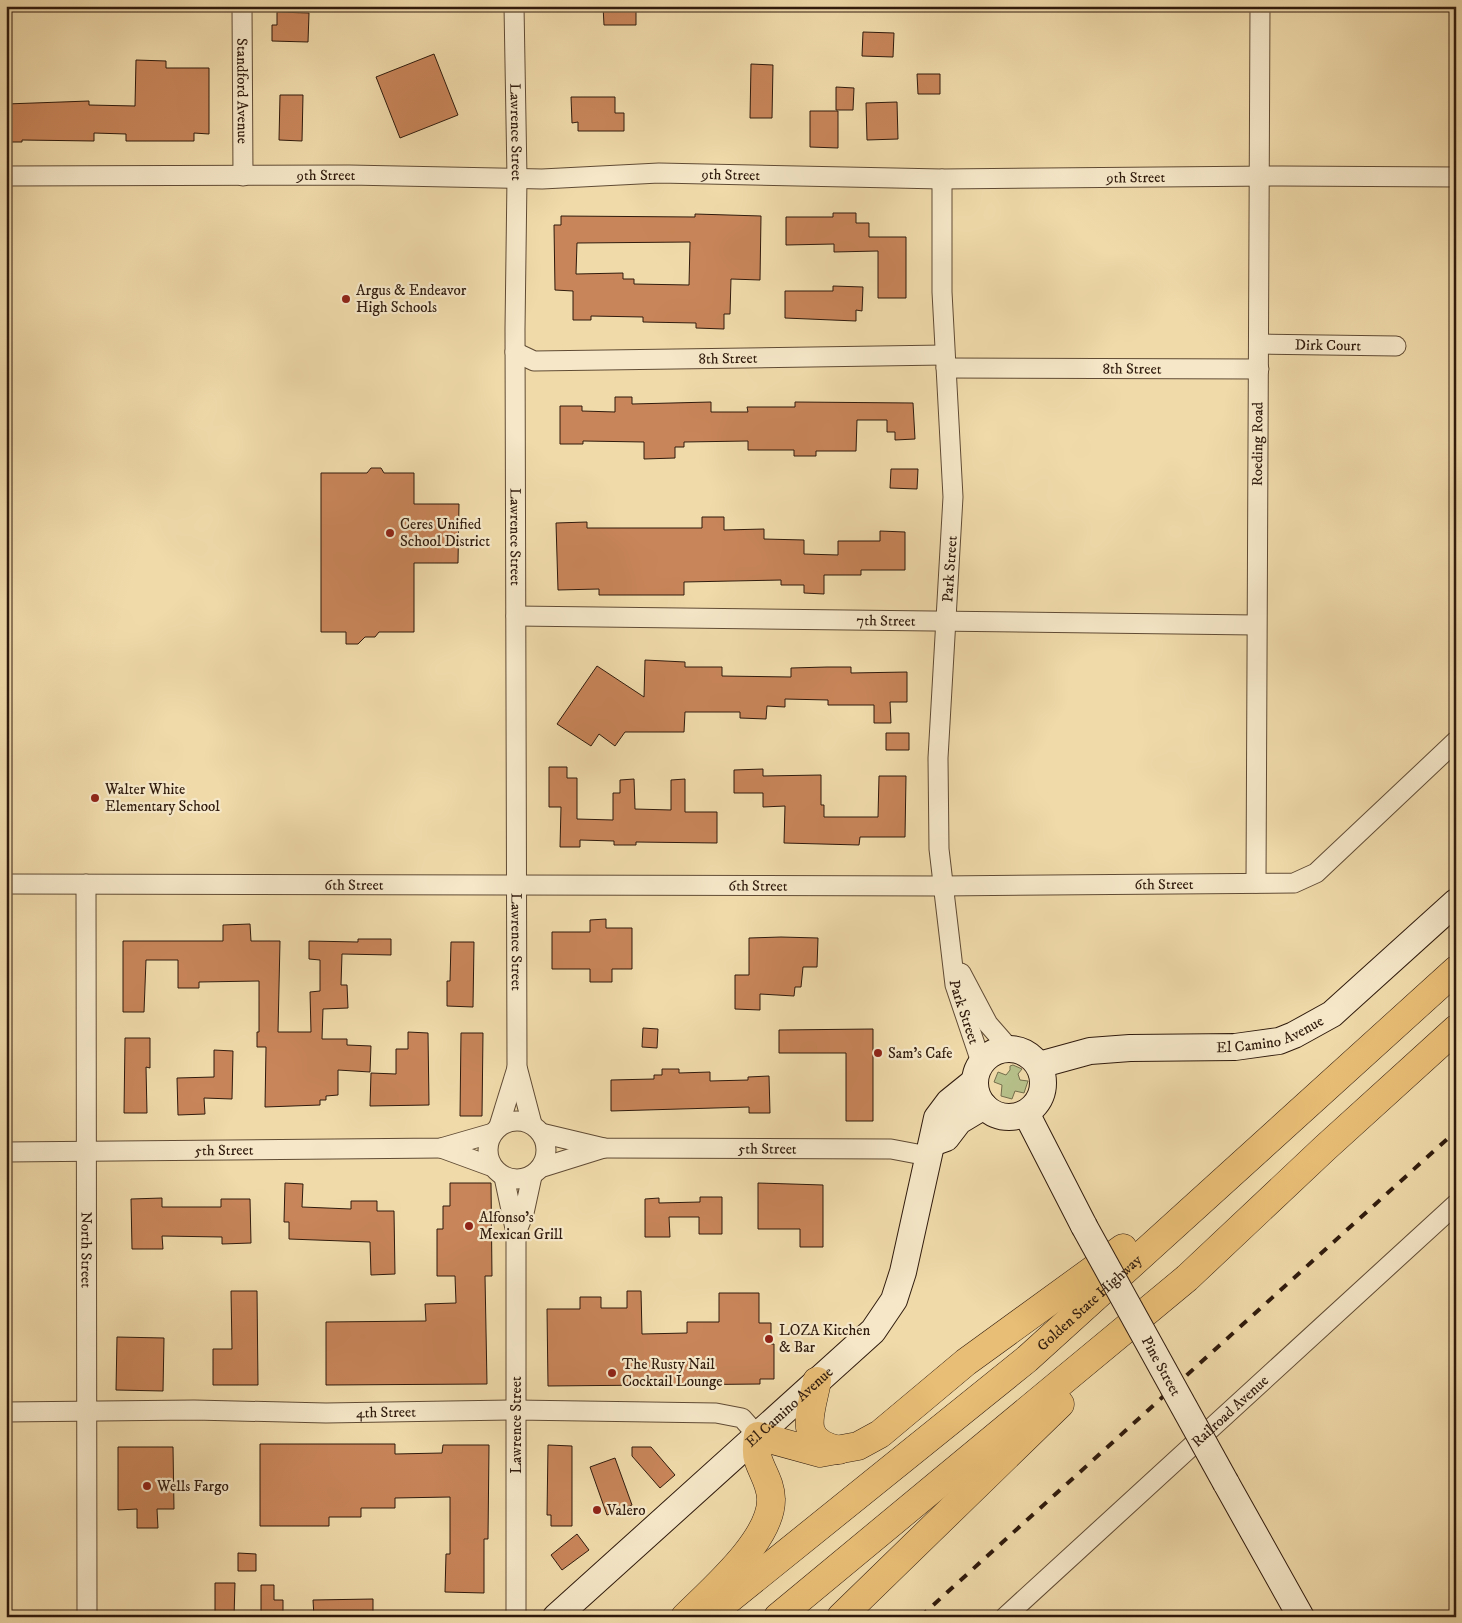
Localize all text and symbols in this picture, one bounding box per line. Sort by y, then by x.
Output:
street label: Standford Avenue [233,38,252,144]
street label: Lawrence Street [506,83,527,181]
street label: 9th Street [700,164,761,185]
street label: 9th Street [296,165,356,185]
street label: 9th Street [1105,168,1165,187]
place label: Argus & Endeavor High Schools [356,281,467,317]
marker: Argus & Endeavor High Schools [340,293,352,305]
street label: Dirk Court [1295,335,1361,355]
street label: 8th Street [698,348,758,368]
street label: 8th Street [1102,359,1162,378]
street label: Roeding Road [1248,401,1267,486]
street label: Lawrence Street [506,488,525,586]
place label: Ceres Unified School District [400,515,490,551]
marker: Ceres Unified School District [384,527,396,539]
street label: Park Street [938,535,962,603]
street label: 7th Street [856,611,916,630]
place label: Walter White Elementary School [104,780,220,816]
marker: Walter White Elementary School [89,792,101,804]
street label: 6th Street [1134,874,1194,894]
street label: 6th Street [324,875,384,894]
street label: 6th Street [728,876,788,895]
street label: Lawrence Street [507,893,526,991]
street label: Park Street [945,979,984,1047]
street label: El Camino Avenue [1216,1011,1327,1057]
place label: Sam's Cafe [888,1044,953,1063]
marker: Sam's Cafe [872,1047,884,1059]
street label: 5th Street [738,1139,797,1158]
street label: 5th Street [194,1140,254,1160]
place label: Alfonso's Mexican Grill [479,1208,563,1244]
street label: North Street [77,1212,96,1288]
marker: Alfonso's Mexican Grill [463,1220,475,1232]
street label: Golden State Highway [1033,1250,1146,1355]
place label: LOZA Kitchen & Bar [779,1321,870,1357]
marker: LOZA Kitchen & Bar [763,1333,775,1345]
street label: Pine Street [1137,1333,1186,1399]
place label: The Rusty Nail Cocktail Lounge [622,1355,723,1391]
street label: El Camino Avenue [741,1362,837,1451]
marker: The Rusty Nail Cocktail Lounge [606,1367,618,1379]
street label: Railroad Avenue [1187,1371,1273,1451]
street label: Lawrence Street [507,1376,526,1474]
street label: 4th Street [356,1402,416,1422]
place label: Wells Fargo [156,1477,229,1496]
marker: Wells Fargo [141,1480,153,1492]
place label: Valero [606,1501,645,1520]
marker: Valero [591,1504,603,1516]

